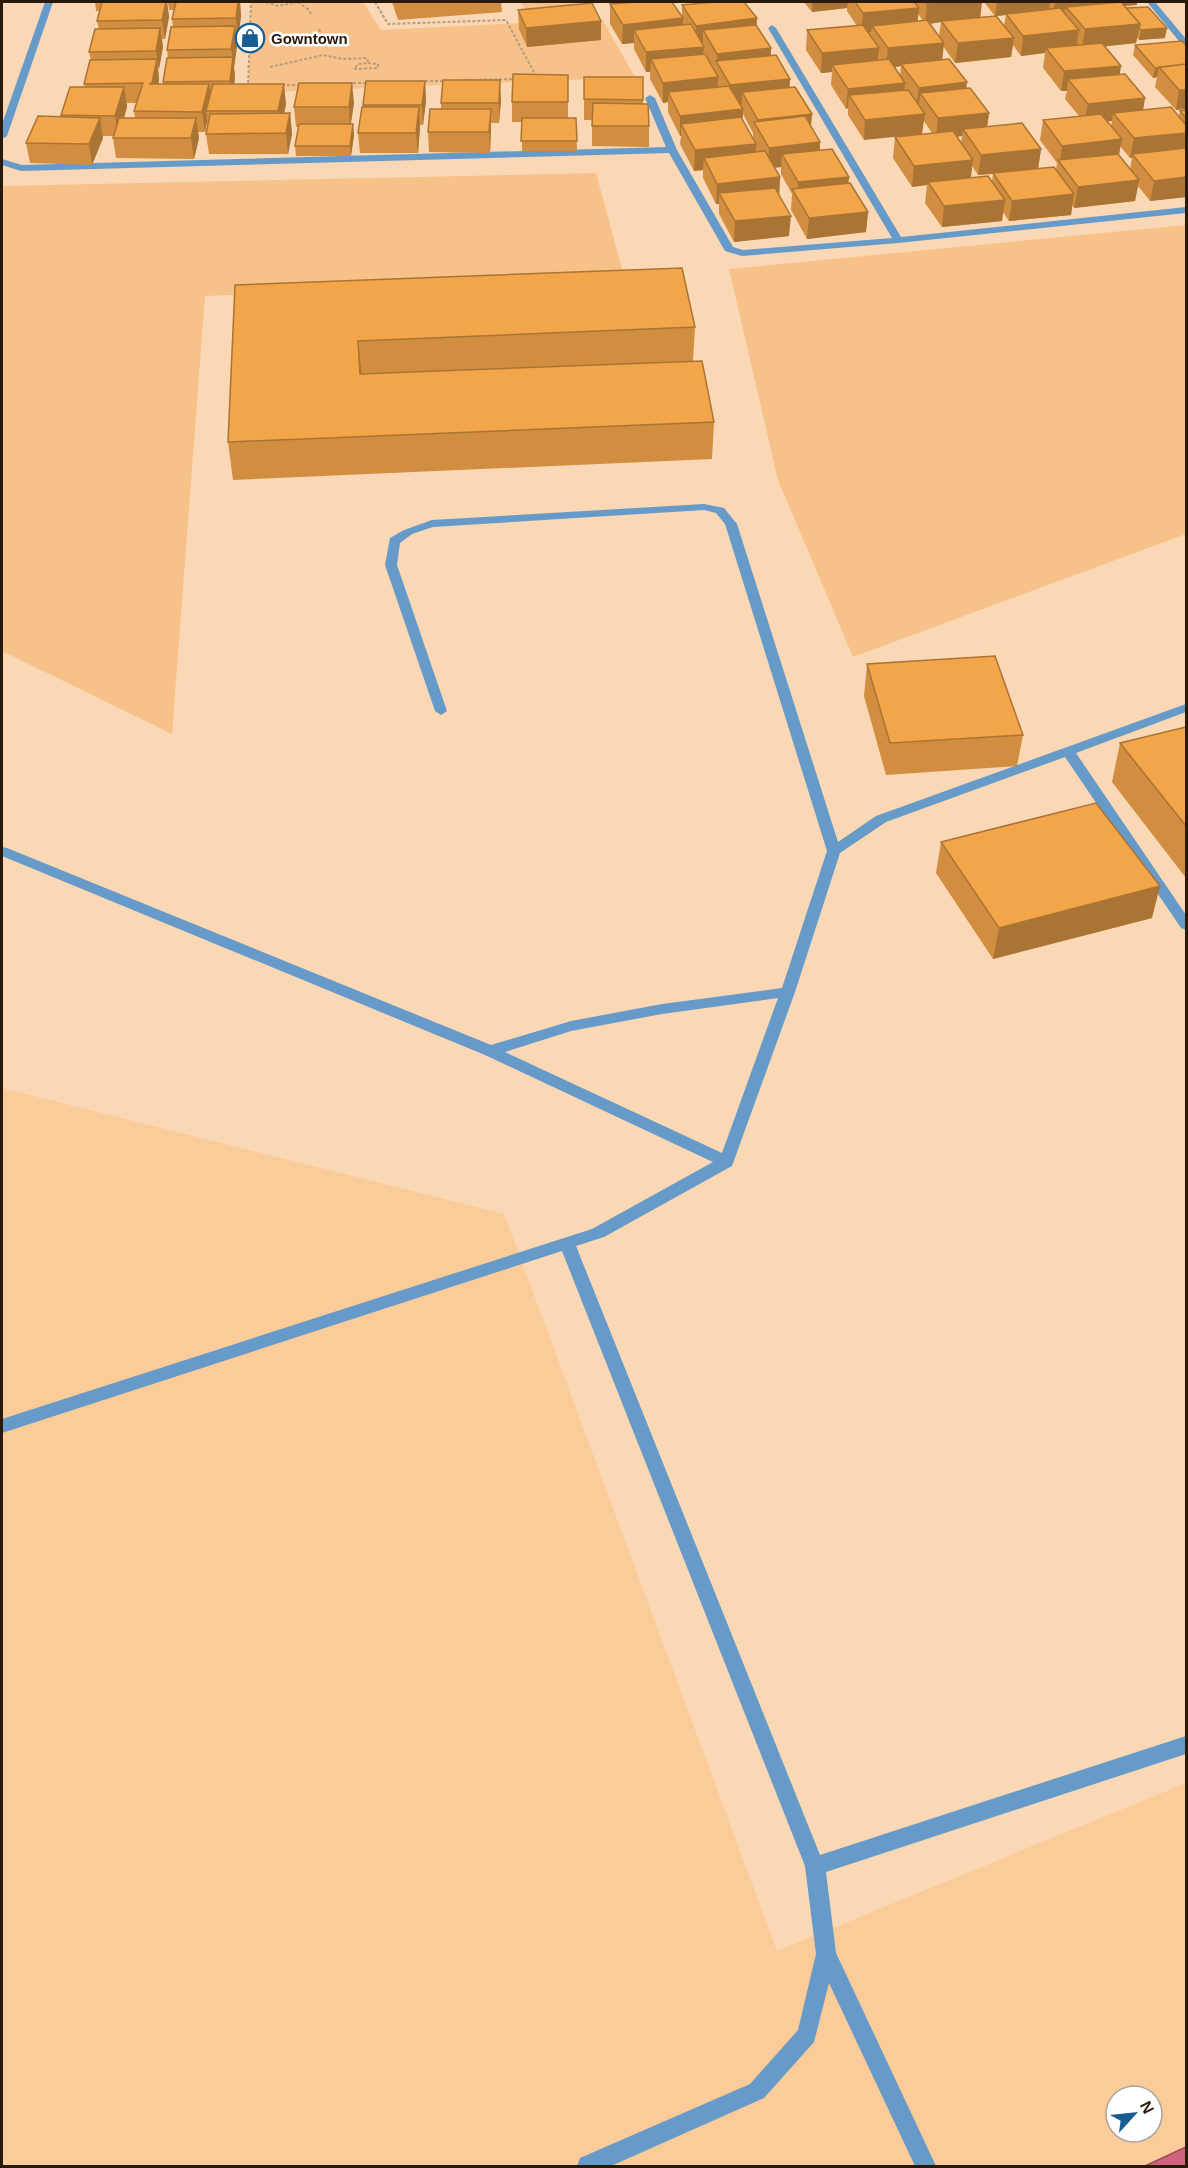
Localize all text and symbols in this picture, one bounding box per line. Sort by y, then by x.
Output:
shop icon: Gowntown [234,22,266,54]
place label: Gowntown [271,30,348,47]
north arrow [1104,2084,1164,2144]
text: N [1137,2098,1157,2116]

